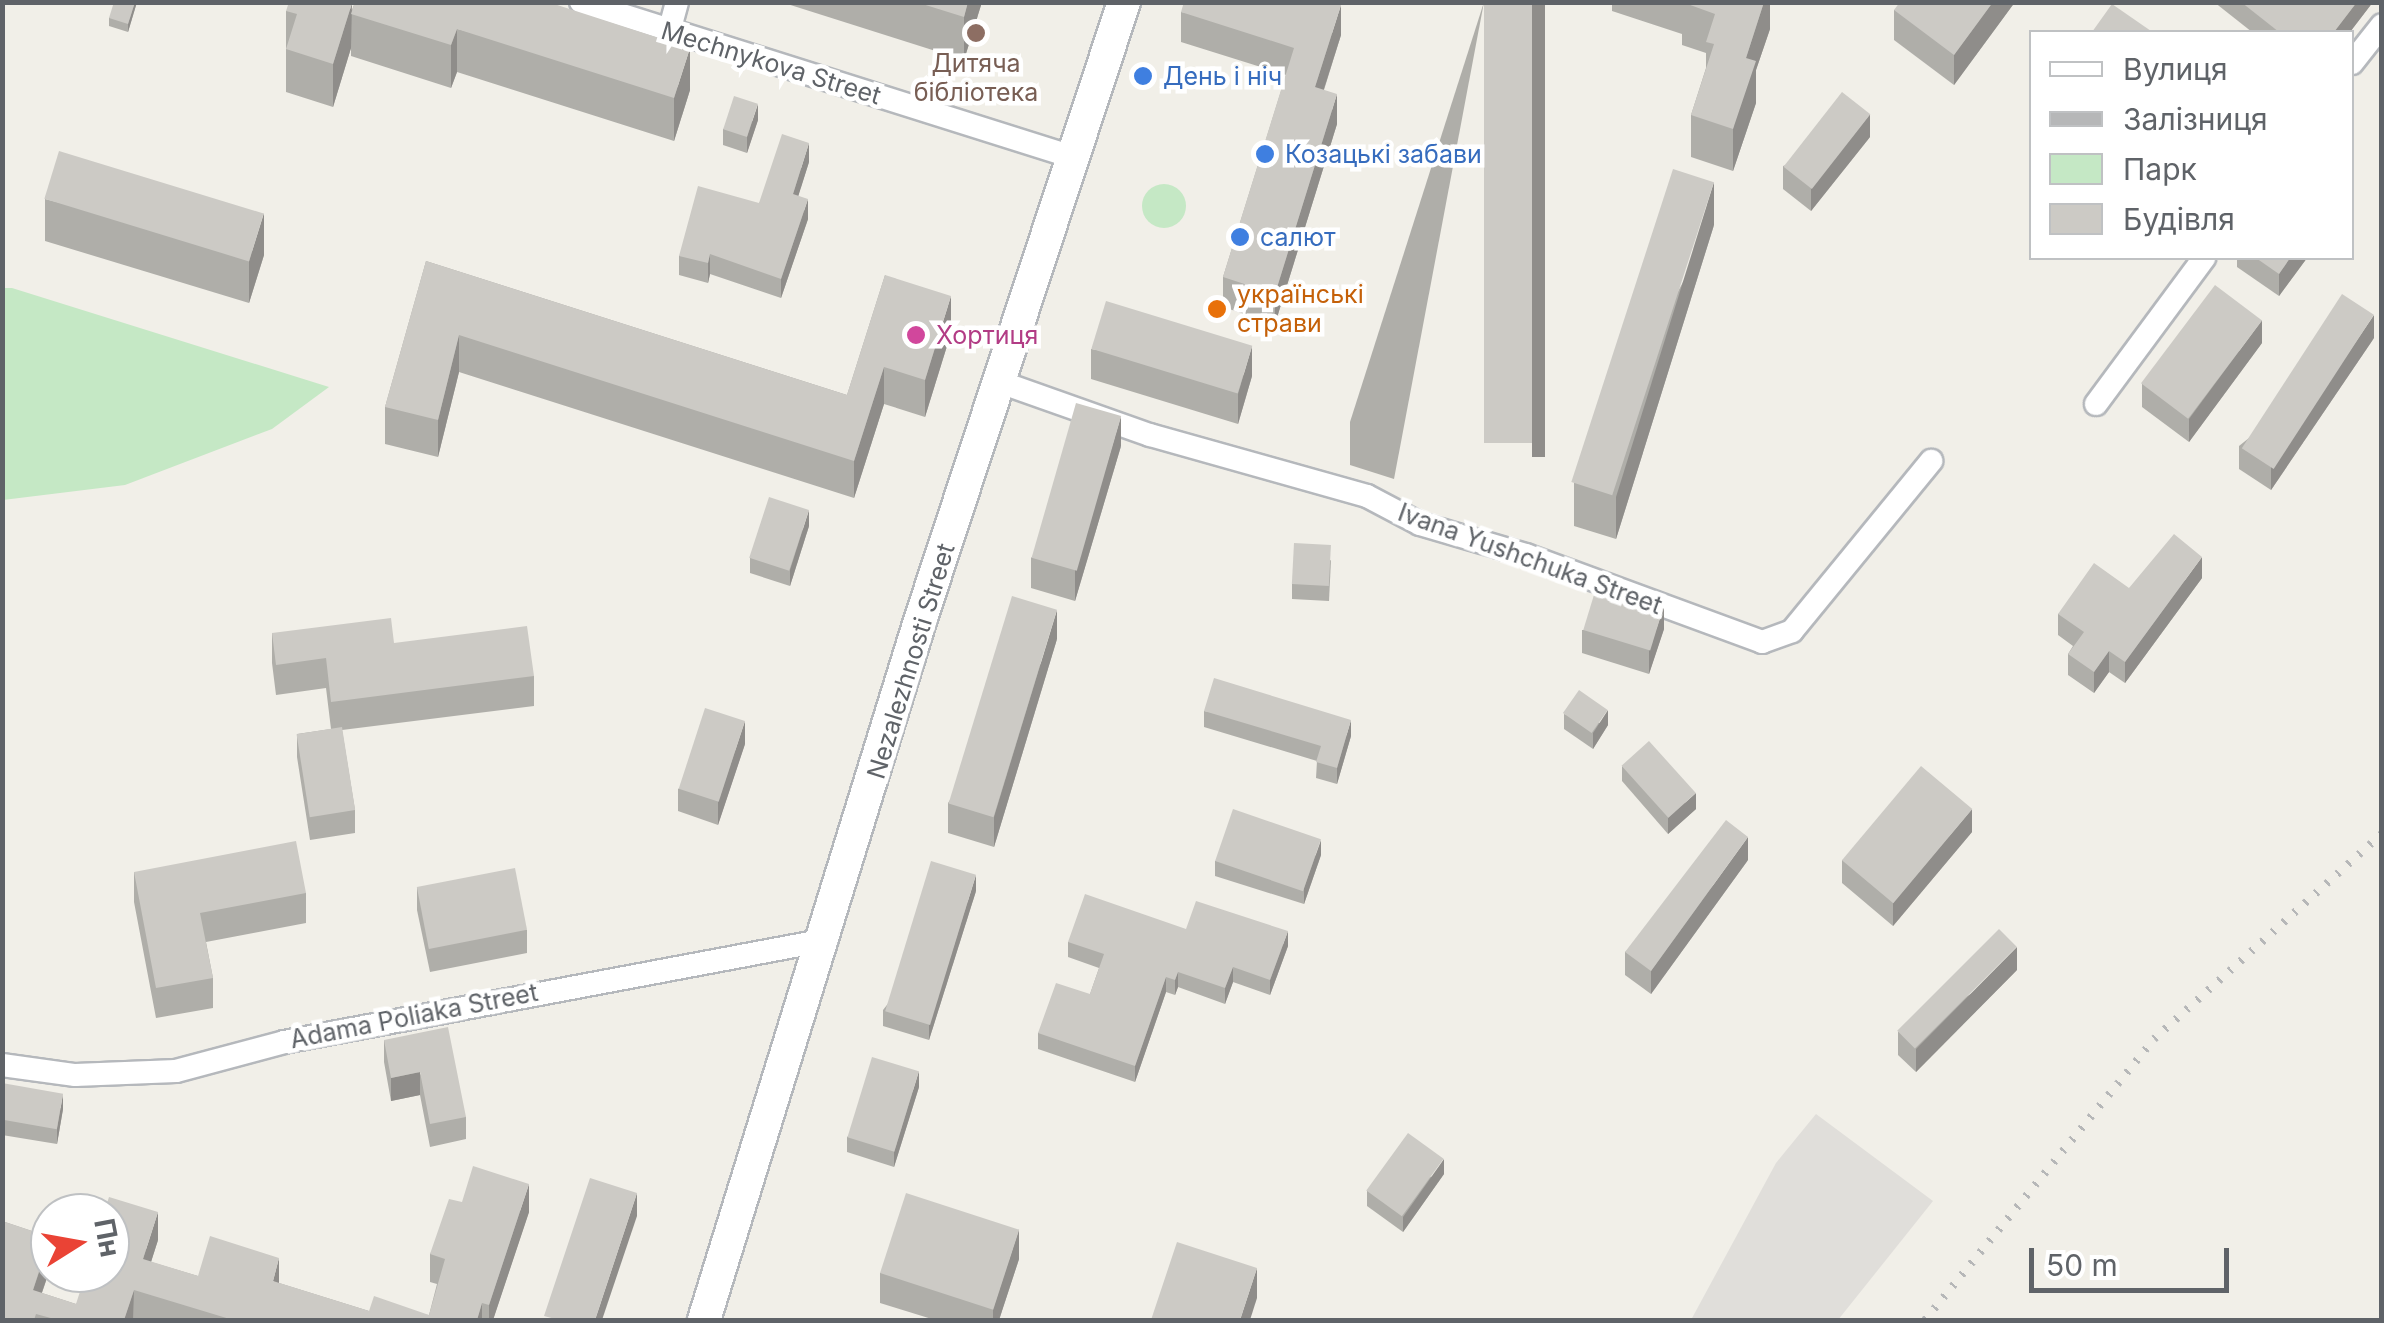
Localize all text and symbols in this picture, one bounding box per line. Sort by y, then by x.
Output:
street label: Mechnykova Street [658,15,884,111]
marker: Дитяча бібліотека [965,22,987,44]
legend [2029,30,2354,260]
place label: Дитяча бібліотека [914,49,1038,108]
text: Вулиця [2123,51,2228,87]
place label: День і ніч [1163,61,1282,91]
marker: День і ніч [1132,65,1154,87]
text: Залізниця [2123,101,2268,137]
place label: Козацькі забави [1285,139,1482,169]
marker: Козацькі забави [1254,143,1276,165]
text: Парк [2123,151,2197,187]
text: Будівля [2123,201,2235,237]
place label: салют [1260,222,1336,252]
marker: салют [1229,226,1251,248]
place label: українські страви [1237,280,1364,339]
marker: українські страви [1206,298,1228,320]
place label: Хортиця [936,320,1038,350]
marker: Хортиця [905,324,927,346]
street label: Ivana Yushchuka Street [1394,497,1666,621]
street label: Nezalezhnosti Street [861,540,961,782]
street label: Adama Poliaka Street [288,977,540,1055]
north arrow [30,1193,130,1293]
text: Пн [87,1216,128,1260]
scale bar [2034,1228,2234,1290]
text: 50 m [2046,1247,2118,1283]

